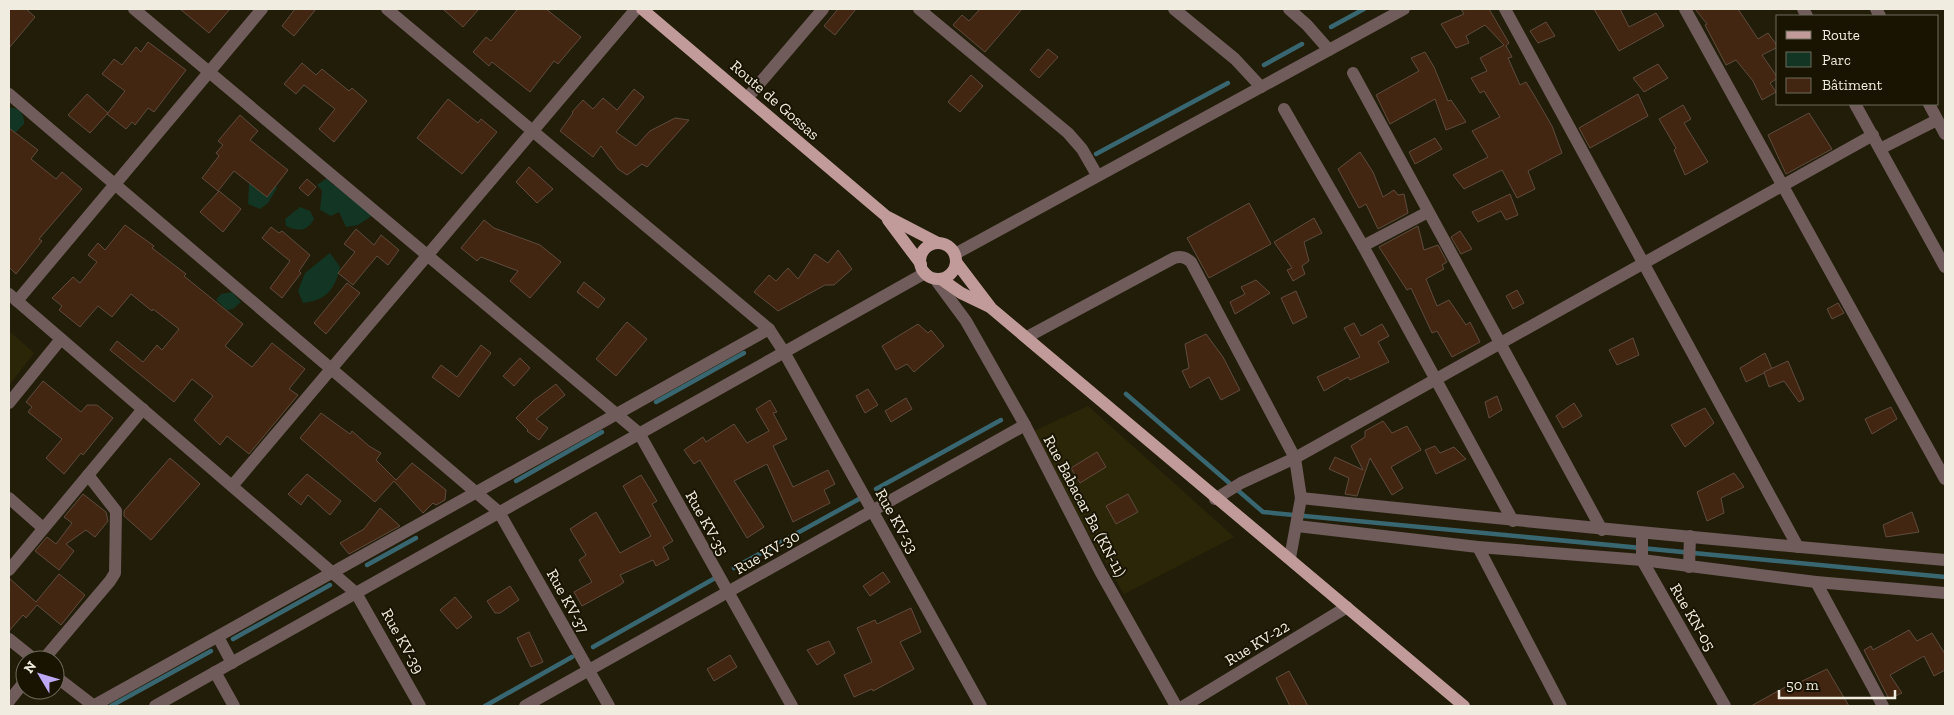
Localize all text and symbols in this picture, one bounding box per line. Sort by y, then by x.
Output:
legend [1776,15,1939,105]
text: Route [1822,26,1860,44]
text: Parc [1822,51,1851,69]
street label: Route de Gossas [727,56,823,144]
text: Bâtiment [1822,76,1883,94]
street label: Rue Babacar Ba (KN-11) [1040,432,1130,580]
street label: Rue KV-33 [872,486,922,557]
street label: Rue KV-35 [681,487,733,559]
street label: Rue KV-30 [731,526,803,578]
street label: Rue KV-37 [543,566,594,637]
street label: Rue KN-05 [1666,580,1720,654]
street label: Rue KV-39 [377,605,429,677]
street label: Rue KV-22 [1221,616,1293,670]
north arrow [15,650,65,700]
text: N [20,658,40,677]
scale bar [1779,668,1895,700]
text: 50 m [1786,676,1819,694]

